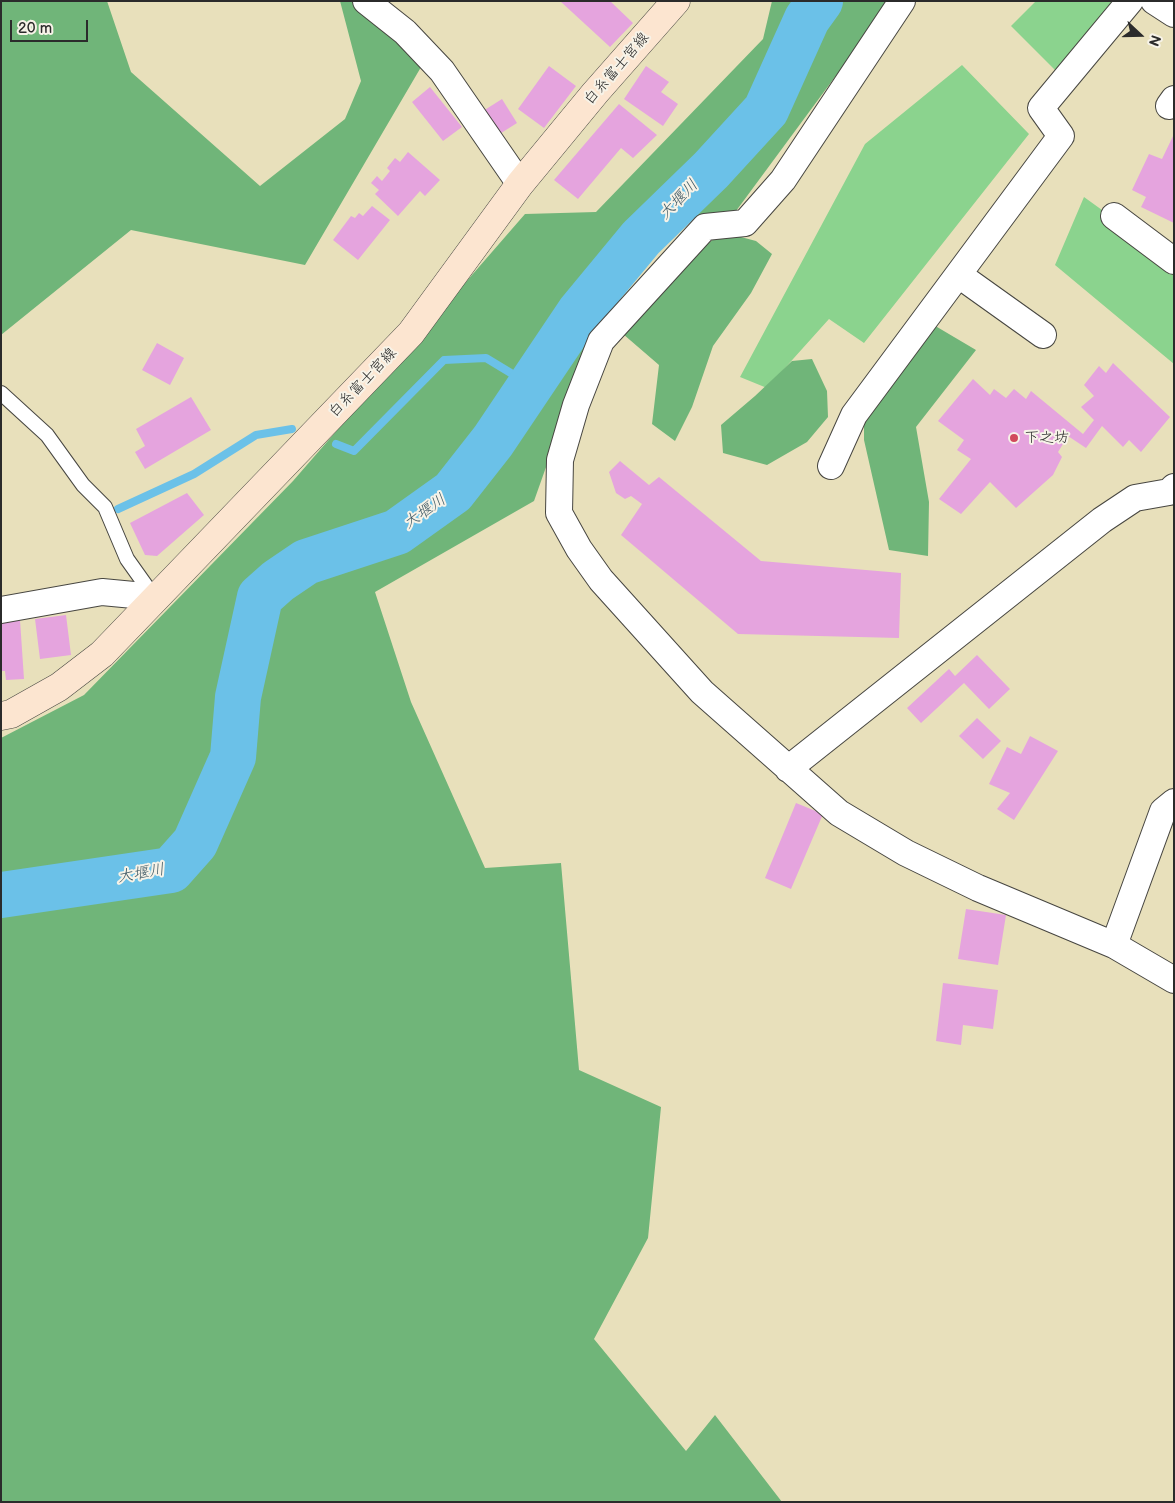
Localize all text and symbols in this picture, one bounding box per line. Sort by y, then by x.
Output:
scale bar [12,10,90,42]
north arrow [1115,10,1165,60]
text: 20 m [18,19,52,38]
street label: 白糸富士宮線 [581,29,653,109]
text: N [1145,33,1164,49]
water label: 大堰川 [655,176,703,224]
street label: 白糸富士宮線 [325,344,401,422]
place label: 下之坊 [1024,429,1069,447]
marker: 下之坊 [1008,432,1020,444]
water label: 大堰川 [400,490,450,534]
water label: 大堰川 [116,860,166,888]

